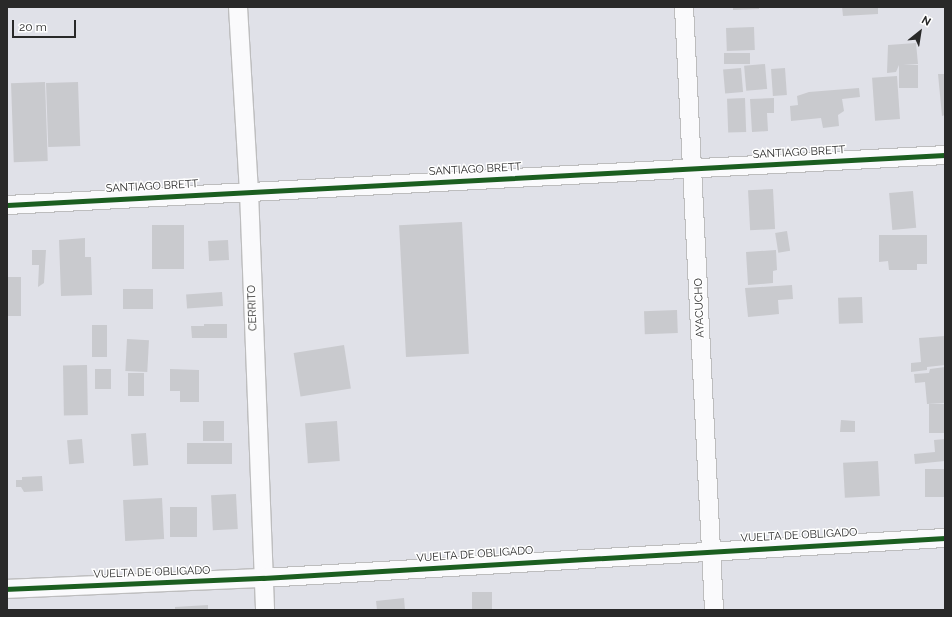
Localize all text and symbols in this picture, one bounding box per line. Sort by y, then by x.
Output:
scale bar [14,12,78,38]
north arrow [900,12,940,52]
text: N [919,13,933,29]
text: 20 m [19,20,47,34]
street label: SANTIAGO BRETT [752,144,846,162]
street label: SANTIAGO BRETT [428,161,522,179]
street label: SANTIAGO BRETT [105,178,199,196]
street label: AYACUCHO [692,278,708,338]
street label: CERRITO [246,285,260,331]
street label: VUELTA DE OBLIGADO [740,526,858,546]
street label: VUELTA DE OBLIGADO [416,544,534,566]
street label: VUELTA DE OBLIGADO [93,564,211,582]

